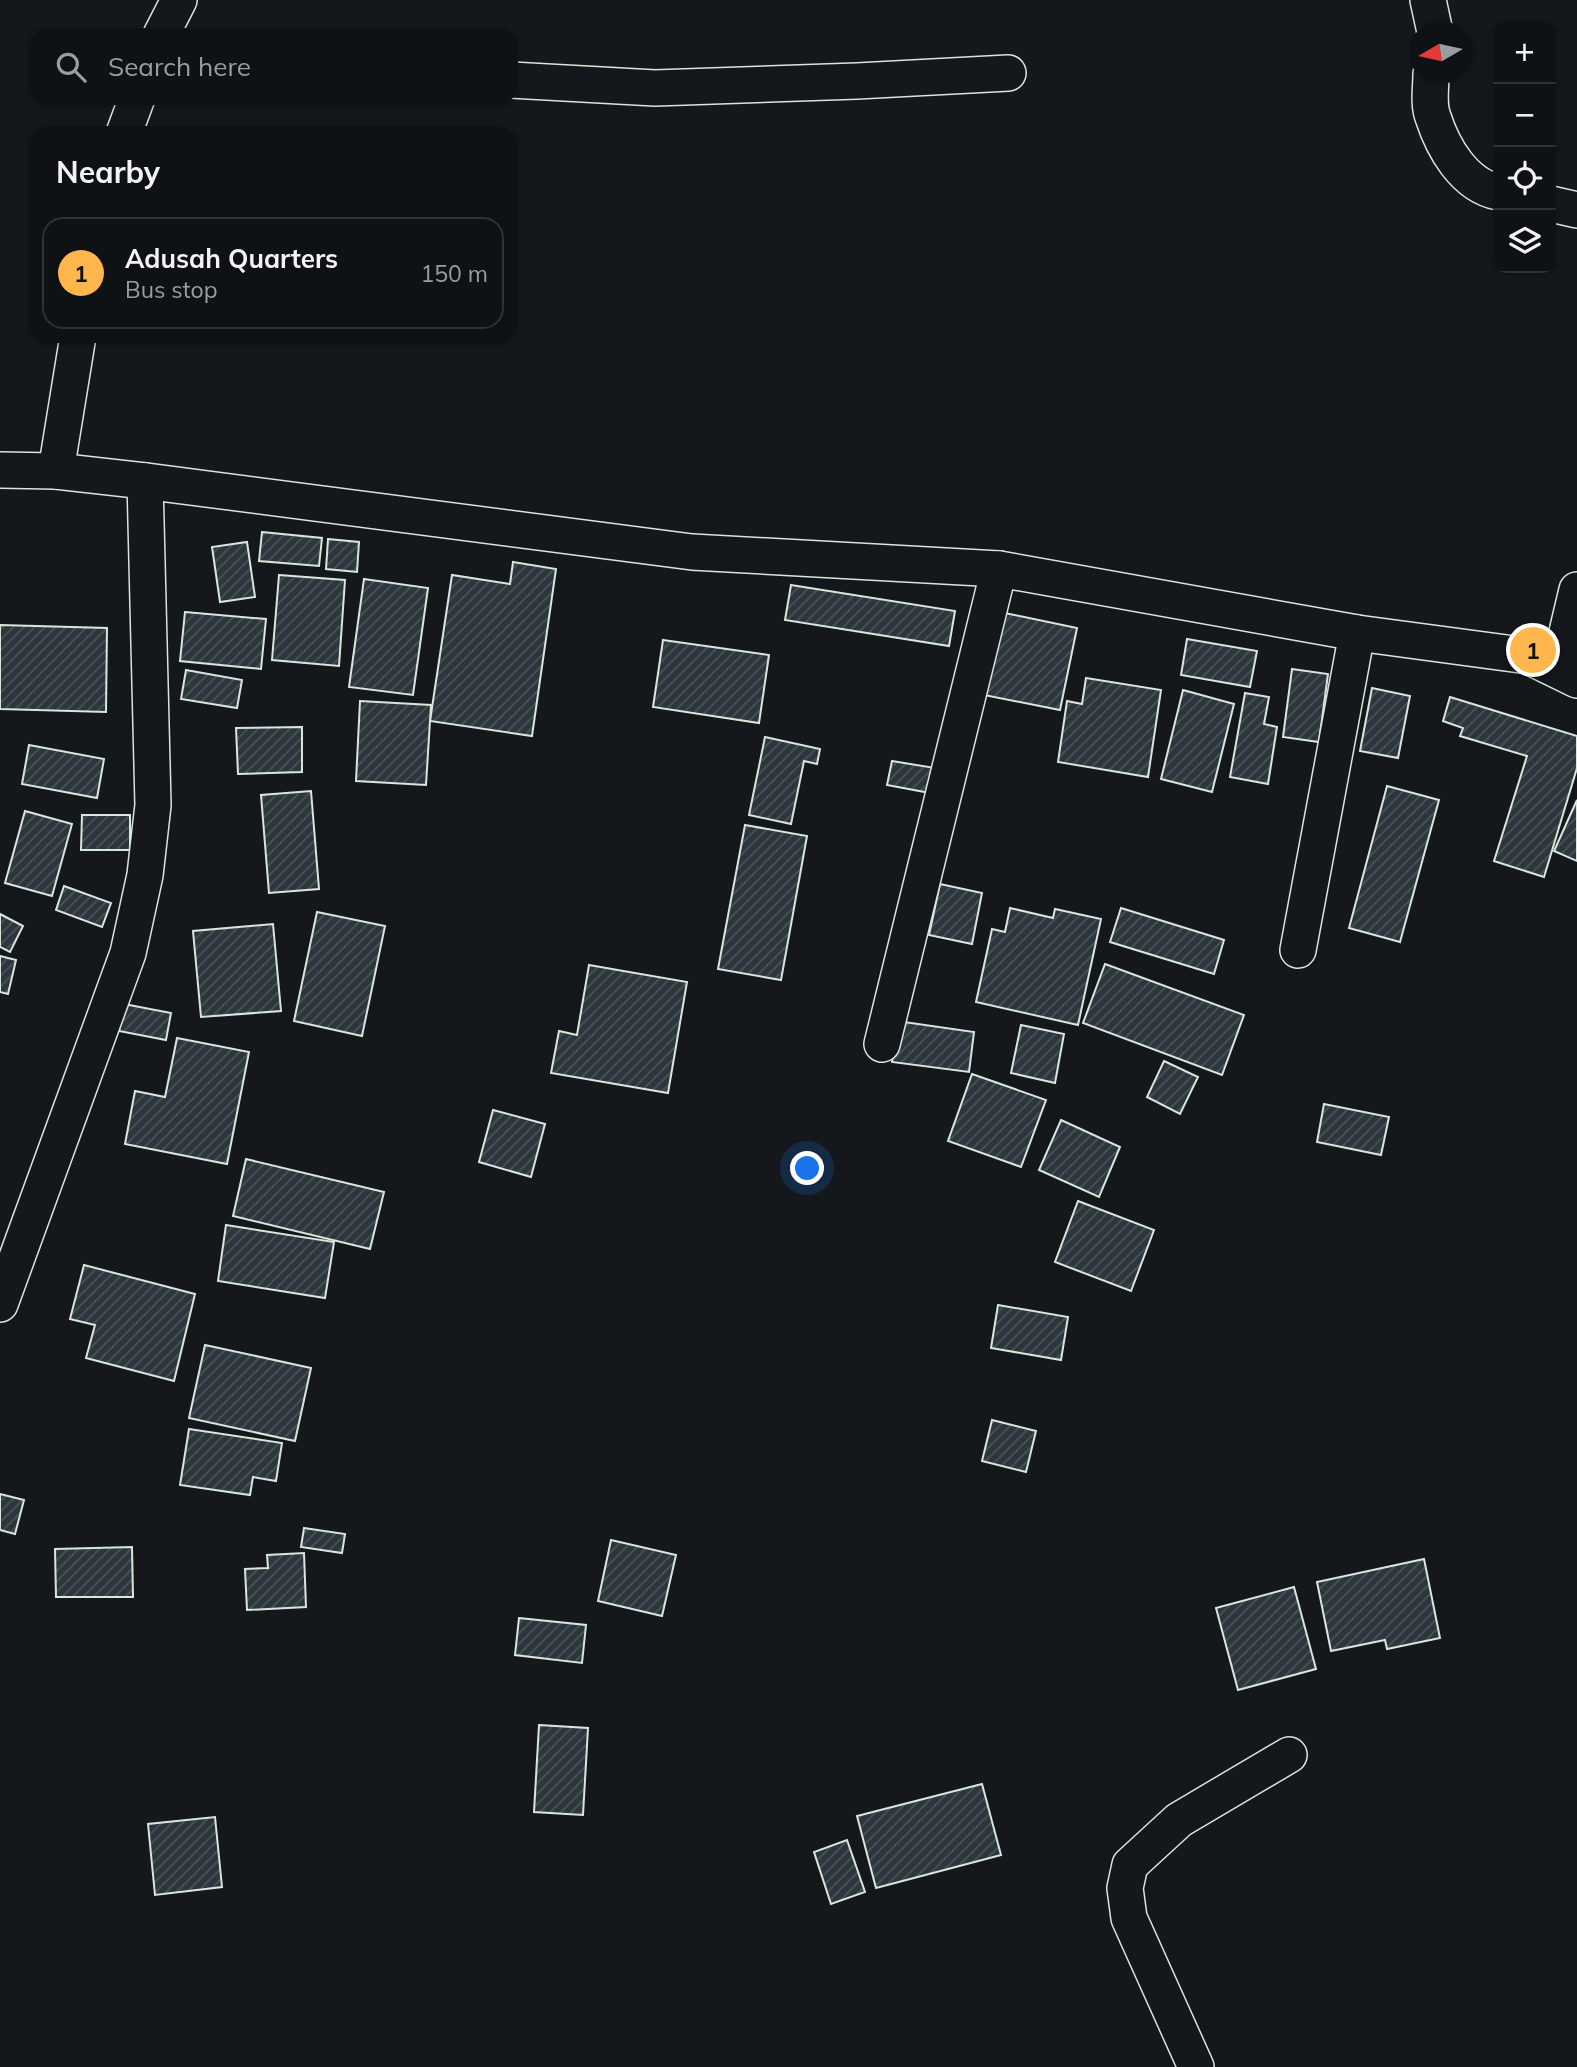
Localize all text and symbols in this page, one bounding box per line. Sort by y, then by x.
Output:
north arrow [1409,21,1472,84]
map controls [1493,21,1556,273]
button: + [1493,21,1556,84]
search box [28,28,518,105]
icon: search [52,48,90,86]
text: Search here [108,50,251,83]
button: − [1493,84,1556,147]
button: locate [1493,147,1556,210]
text: Nearby [56,153,160,191]
button: layers [1493,210,1556,273]
text: Adusah Quarters [125,242,338,275]
text: 1 [74,259,88,288]
text: 150 m [420,259,488,288]
text: Bus stop [125,275,217,304]
pin: 1 [1510,624,1556,676]
your location [790,1151,824,1185]

